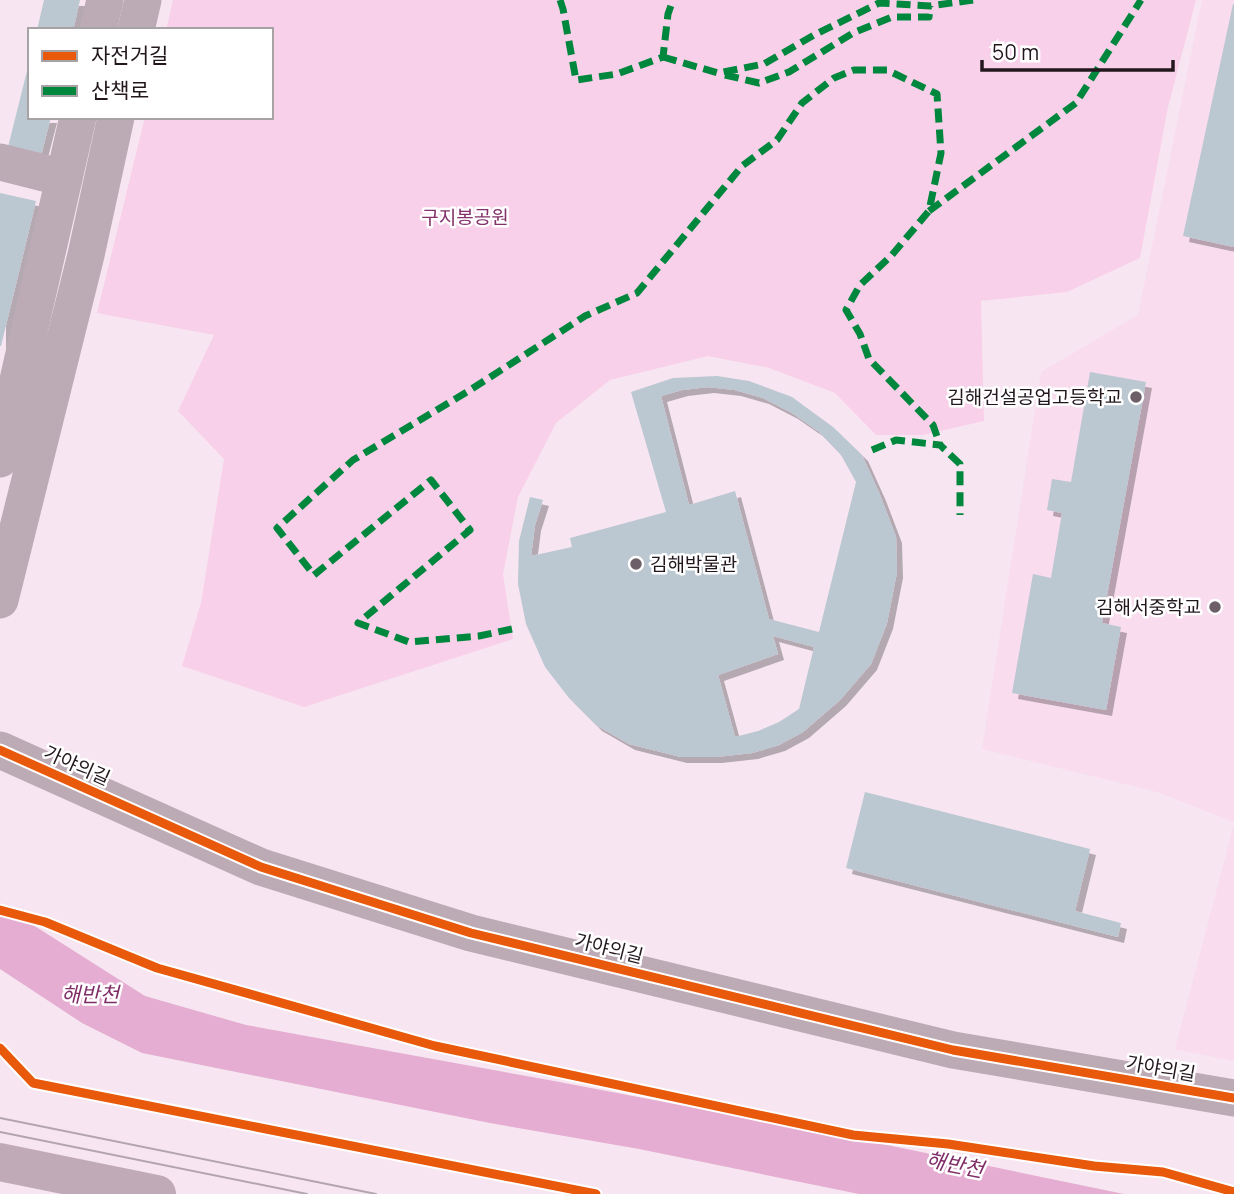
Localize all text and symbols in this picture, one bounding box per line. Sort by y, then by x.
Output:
legend [28,28,273,119]
scale bar [982,28,1173,72]
text: 50 m [992,38,1039,66]
text: 자전거길 [91,41,168,69]
text: 산책로 [91,76,149,104]
park label: 구지봉공원 [421,204,509,230]
place label: 김해건설공업고등학교 [947,384,1122,410]
marker: 김해건설공업고등학교 [1128,389,1144,405]
place label: 김해박물관 [650,551,737,577]
marker: 김해박물관 [628,556,644,572]
place label: 김해서중학교 [1096,594,1201,620]
marker: 김해서중학교 [1207,599,1223,615]
street label: 가야의길 [40,739,114,791]
street label: 가야의길 [572,927,646,969]
water label: 해반천 [61,980,122,1008]
street label: 가야의길 [1124,1049,1198,1087]
water label: 해반천 [924,1145,989,1184]

